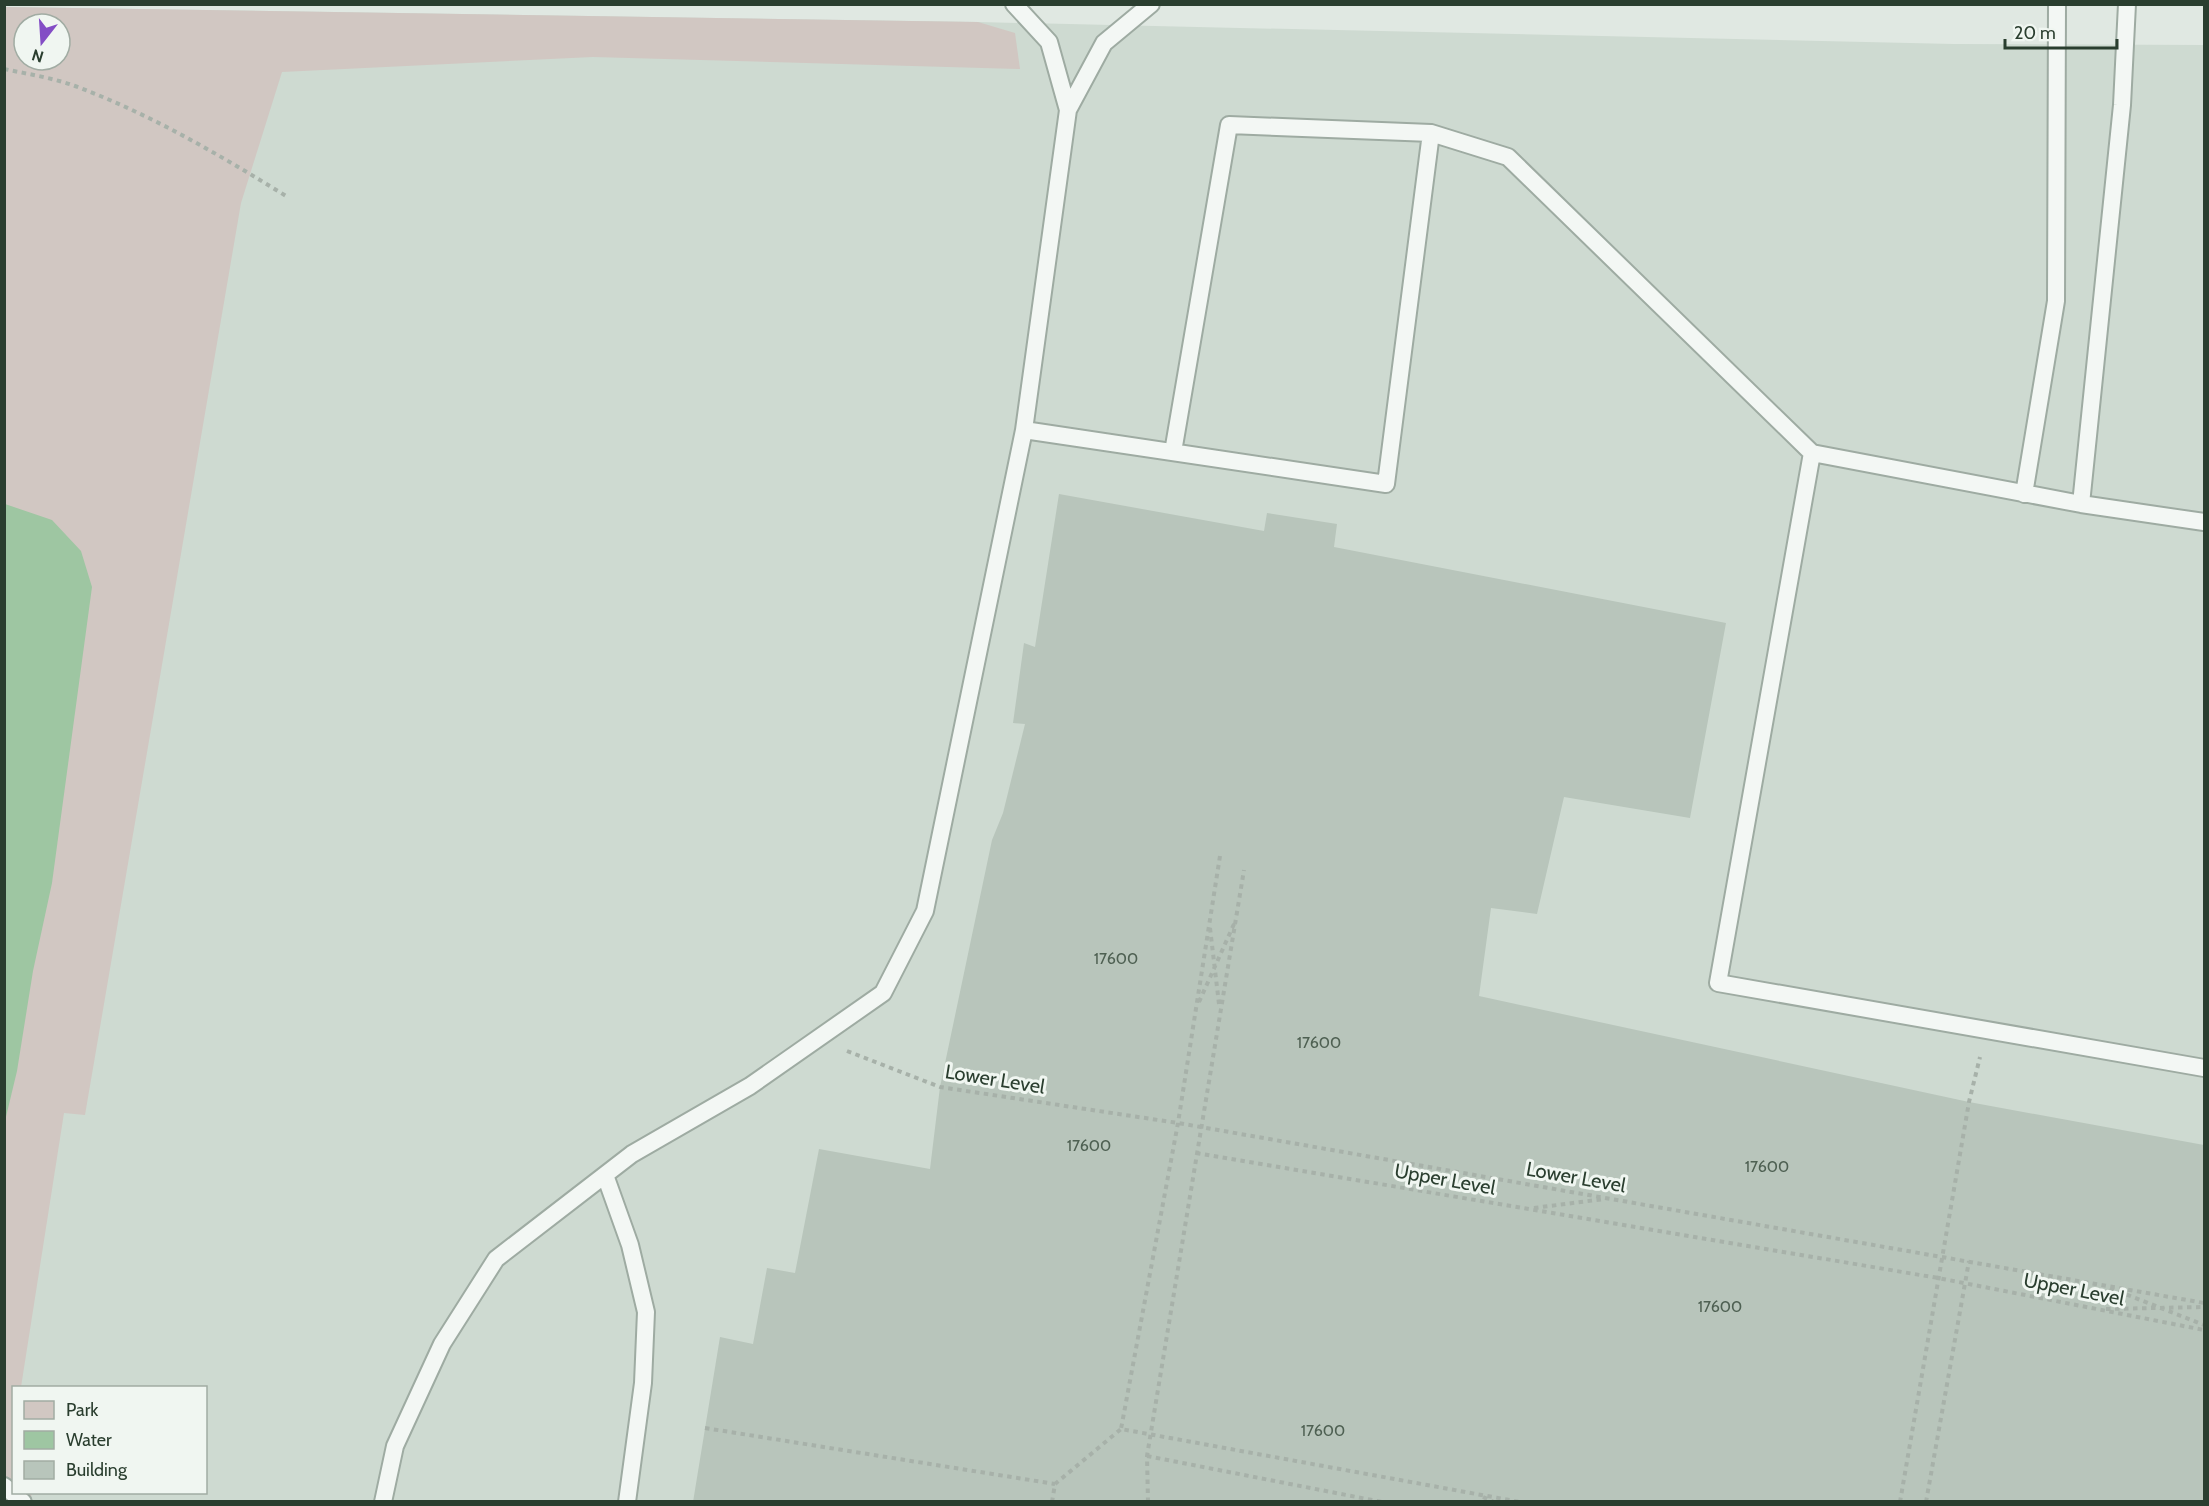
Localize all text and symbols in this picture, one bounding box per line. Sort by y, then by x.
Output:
north arrow [12,12,72,72]
scale bar [2005,12,2118,50]
text: 20 m [2014,22,2056,44]
text: N [30,45,46,67]
house number: 17600 [1094,949,1138,968]
house number: 17600 [1297,1033,1341,1052]
street label: Lower Level [943,1059,1047,1099]
house number: 17600 [1067,1136,1111,1155]
street label: Lower Level [1524,1156,1628,1198]
house number: 17600 [1745,1157,1789,1176]
street label: Upper Level [1393,1158,1498,1200]
street label: Upper Level [2022,1267,2127,1311]
house number: 17600 [1698,1297,1742,1316]
legend [12,1386,207,1494]
text: Park [66,1399,99,1421]
house number: 17600 [1301,1421,1345,1440]
text: Water [66,1429,112,1451]
text: Building [66,1459,128,1481]

